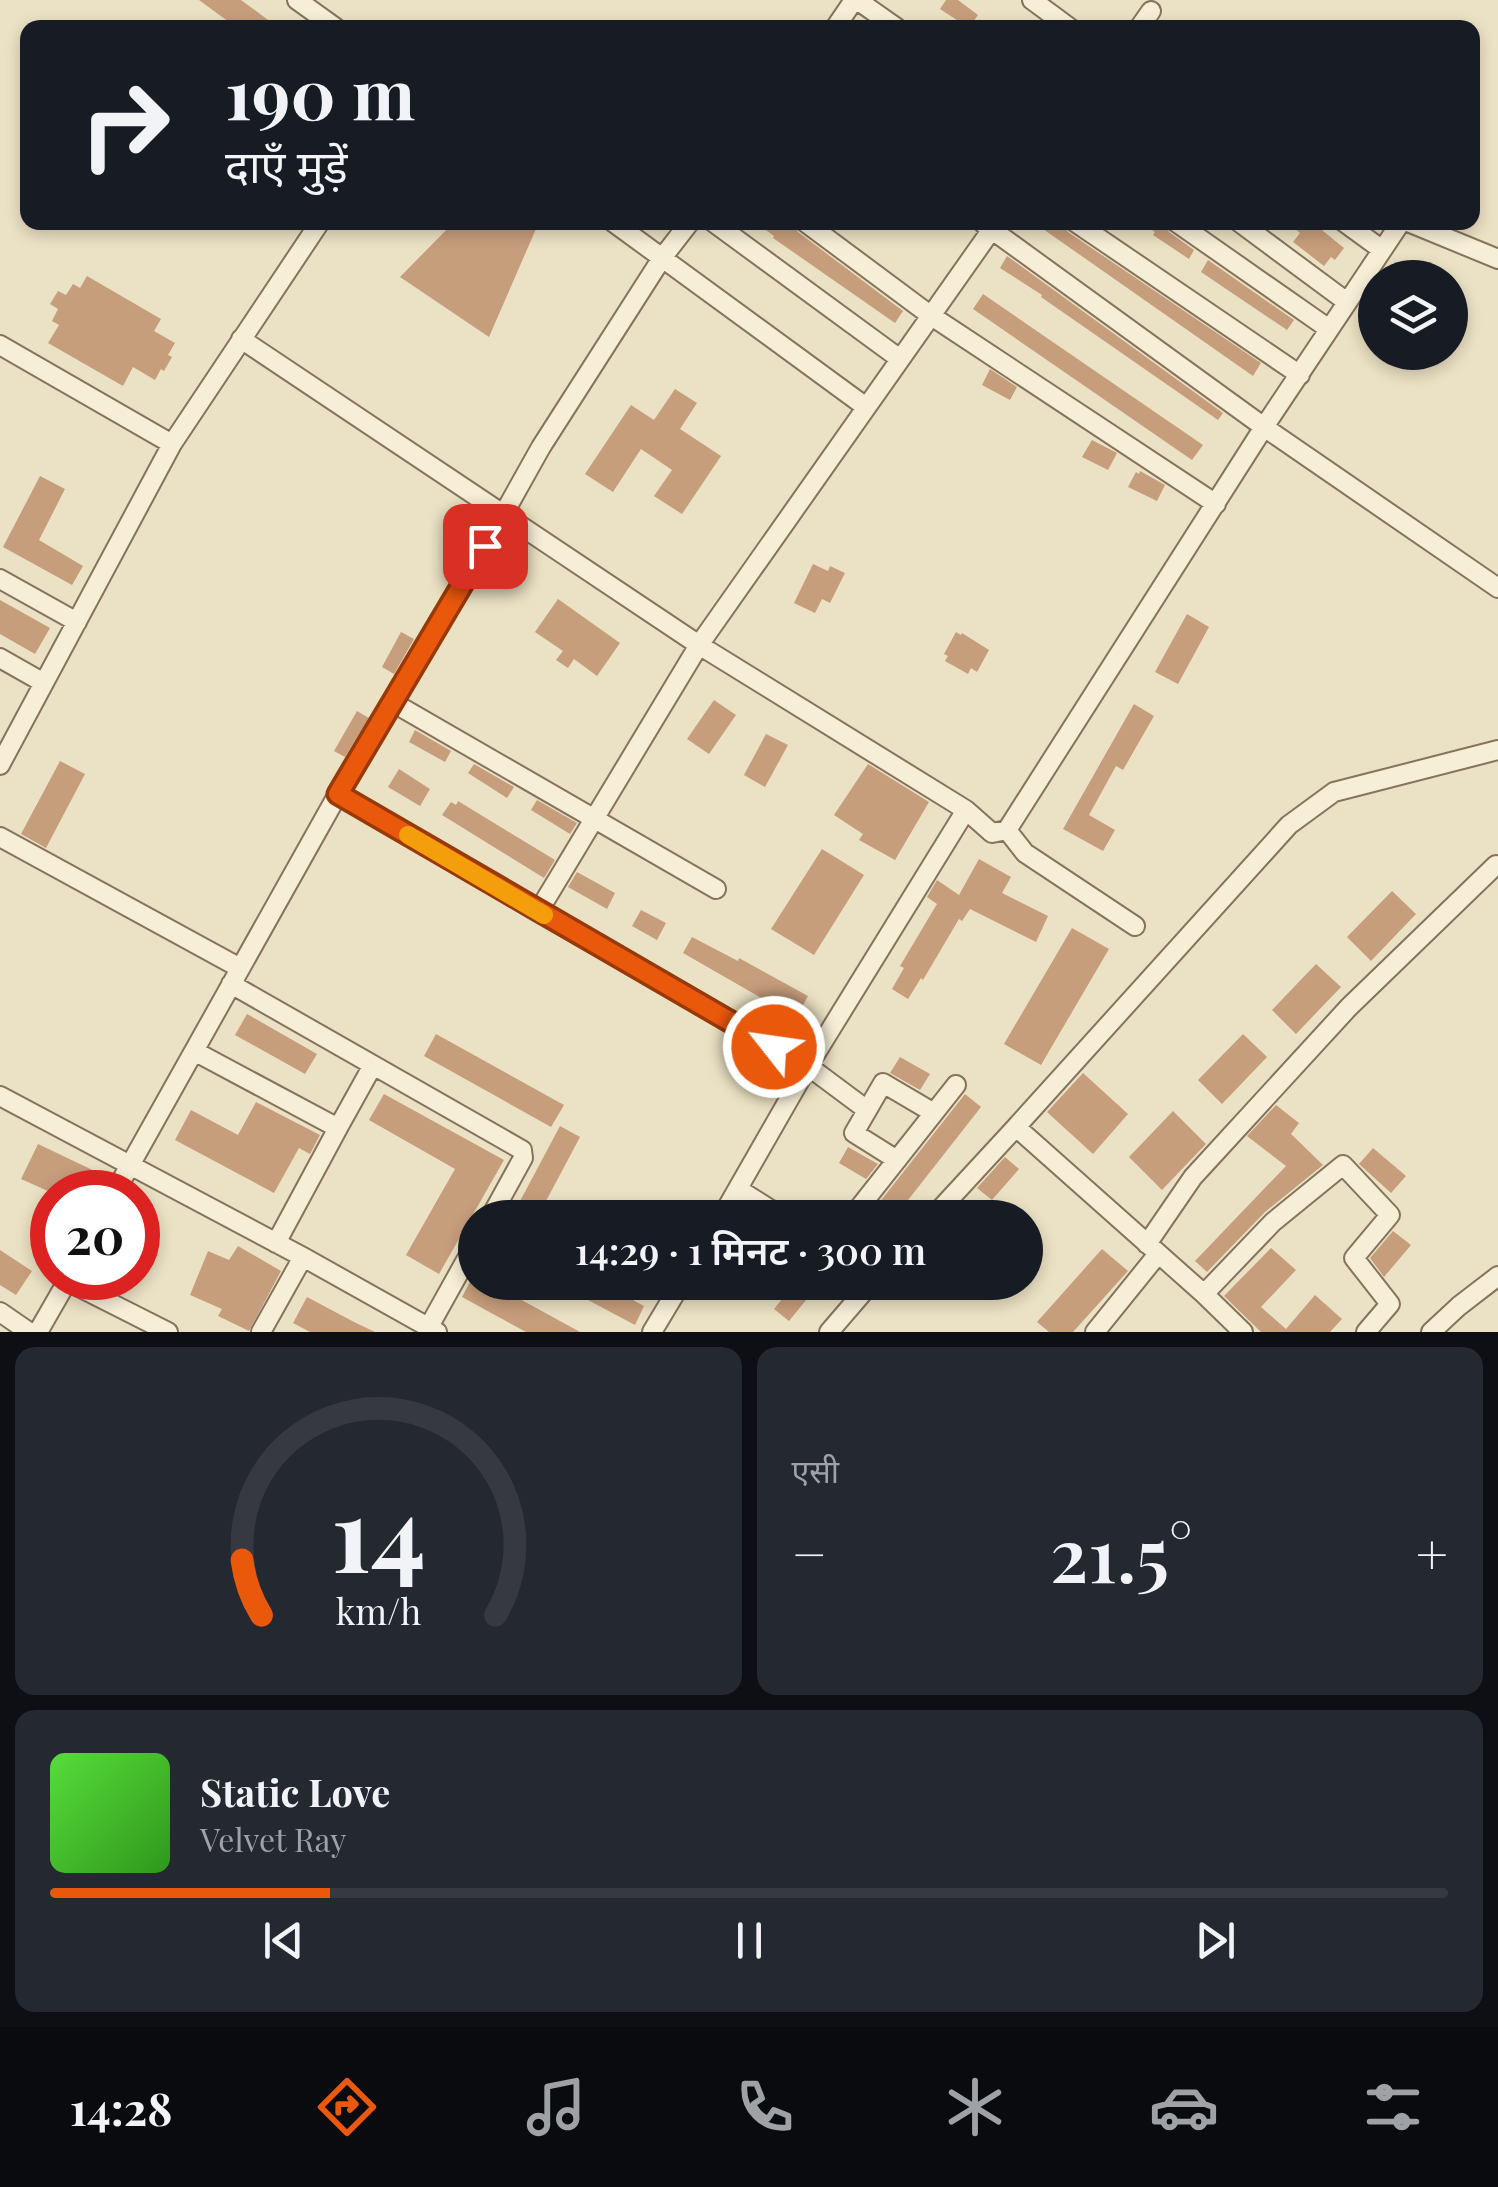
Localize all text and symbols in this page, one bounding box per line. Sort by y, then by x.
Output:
text: 190 m [225,44,415,138]
icon: right [60,60,190,190]
text: दाएँ मुड़ें [225,134,348,194]
map controls [1358,260,1468,370]
button: layers [1358,260,1468,370]
pin [443,504,528,589]
icon: arrive [458,519,513,574]
position arrow [722,995,826,1099]
speed limit sign: 20 [30,1170,160,1300]
text: 14:29 · 1 मिनट · 300 m [575,1224,926,1275]
text: एसी [792,1448,839,1491]
text: 14 [331,1460,426,1599]
text: 21.5° [1050,1502,1193,1602]
text: − [792,1515,827,1589]
text: + [1416,1515,1448,1589]
text: km/h [335,1586,421,1634]
text: Static Love [200,1766,390,1817]
text: Velvet Ray [200,1817,347,1860]
icon: previous [256,1913,311,1968]
icon: pause [722,1913,777,1968]
icon: next [1188,1913,1243,1968]
icon: directions [312,2072,382,2142]
icon: music [521,2072,591,2142]
icon: phone [730,2072,800,2142]
icon: climate [940,2072,1010,2142]
icon: car [1149,2072,1219,2142]
icon: filters [1358,2072,1428,2142]
text: 14:28 [70,2077,172,2137]

